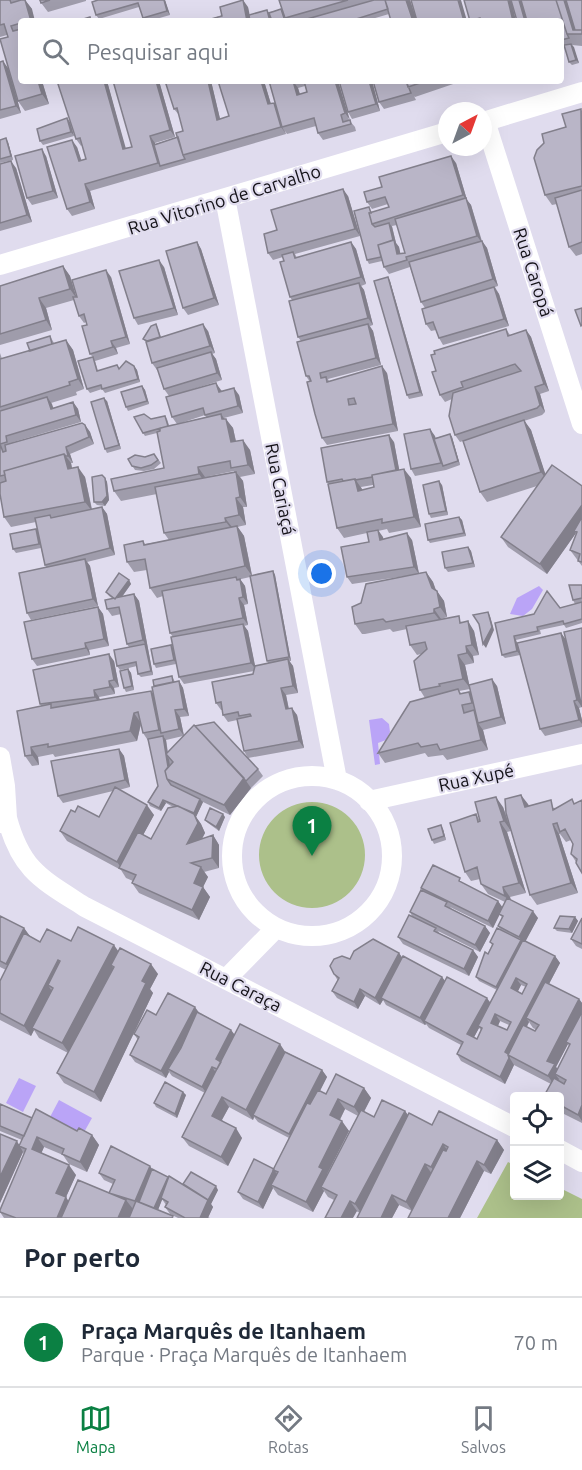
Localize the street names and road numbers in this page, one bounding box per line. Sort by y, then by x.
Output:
street label: Rua Vitorino de Carvalho [125,160,323,238]
street label: Rua Caropá [510,225,558,319]
street label: Rua Cariaçá [262,441,300,537]
street label: Rua Xupé [436,759,516,795]
street label: Rua Caraça [197,957,285,1015]

